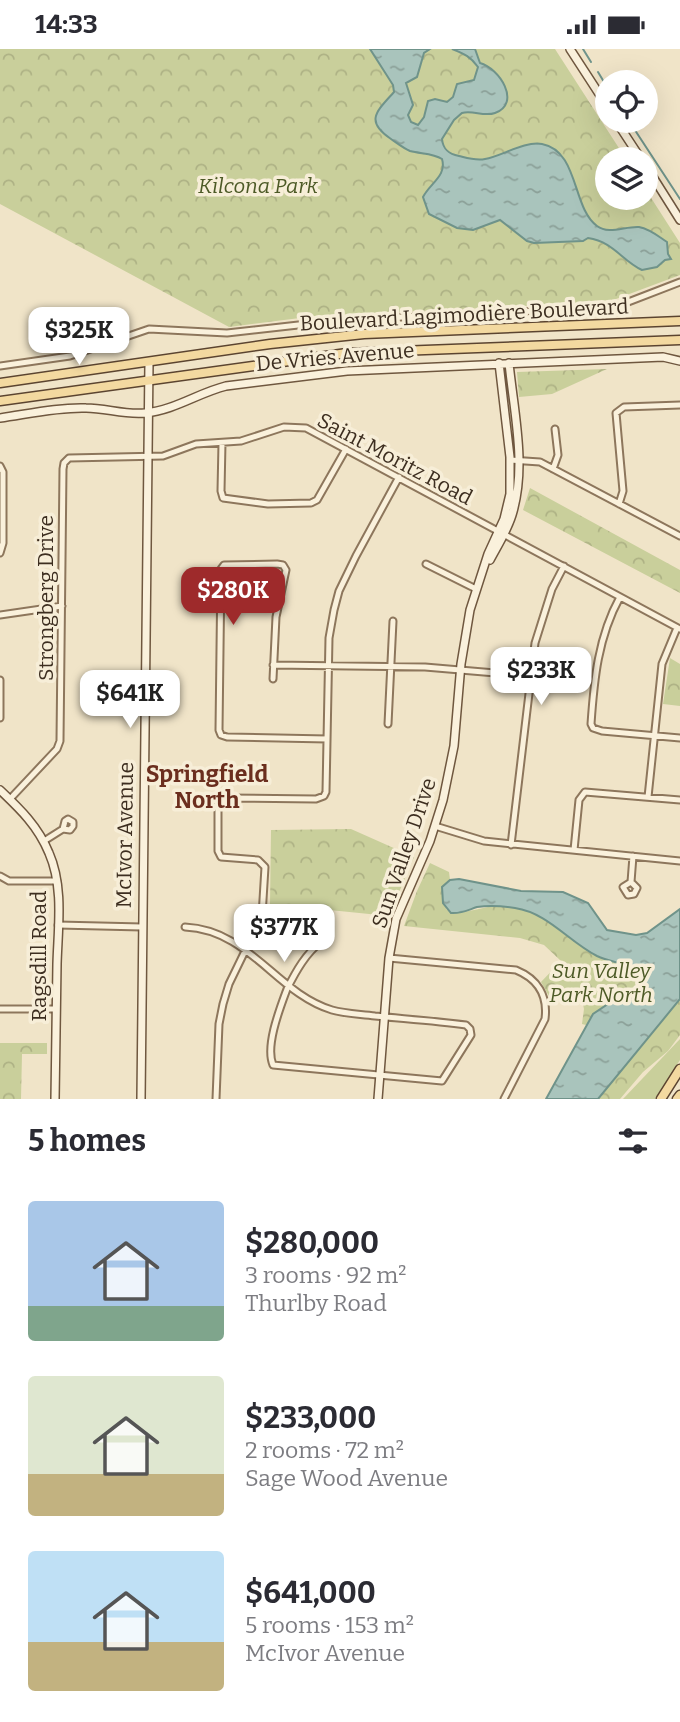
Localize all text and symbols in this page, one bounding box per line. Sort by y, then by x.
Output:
text: 14:33 [35,9,98,40]
map controls [595,70,658,210]
button: locate [595,70,658,133]
button: layers [595,147,658,210]
park label: Kilcona Park [198,173,319,199]
street label: Boulevard Lagimodière Boulevard [299,293,629,337]
pin: $325K [30,307,128,367]
text: $325K [44,316,114,344]
street label: De Vries Avenue [255,337,415,377]
street label: Saint Moritz Road [313,407,477,511]
street label: Strongberg Drive [33,515,59,681]
pin: $280K [184,567,282,627]
text: $280K [197,576,269,604]
pin: $233K [492,647,590,707]
text: $233K [506,656,576,684]
pin: $641K [81,671,179,730]
text: $641K [96,679,164,707]
district label: Springfield North [146,760,268,814]
street label: McIvor Avenue [111,762,139,908]
street label: Sun Valley Drive [366,774,442,932]
street label: Ragsdill Road [26,891,52,1021]
pin: $377K [235,905,333,964]
text: $377K [250,913,318,941]
park label: Sun Valley Park North [549,958,653,1008]
icon: filters [614,1122,652,1160]
text: 5 homes [28,1123,146,1159]
text: $280,000 [245,1225,379,1261]
icon: home [84,1229,168,1313]
text: 3 rooms · 92 m² [245,1261,406,1289]
text: Thurlby Road [245,1289,387,1317]
text: $233,000 [245,1400,376,1436]
icon: home [84,1404,168,1488]
text: 2 rooms · 72 m² [245,1436,404,1464]
text: Sage Wood Avenue [245,1464,448,1492]
text: $641,000 [245,1575,376,1611]
icon: home [84,1579,168,1663]
text: 5 rooms · 153 m² [245,1611,414,1639]
text: McIvor Avenue [245,1639,405,1667]

